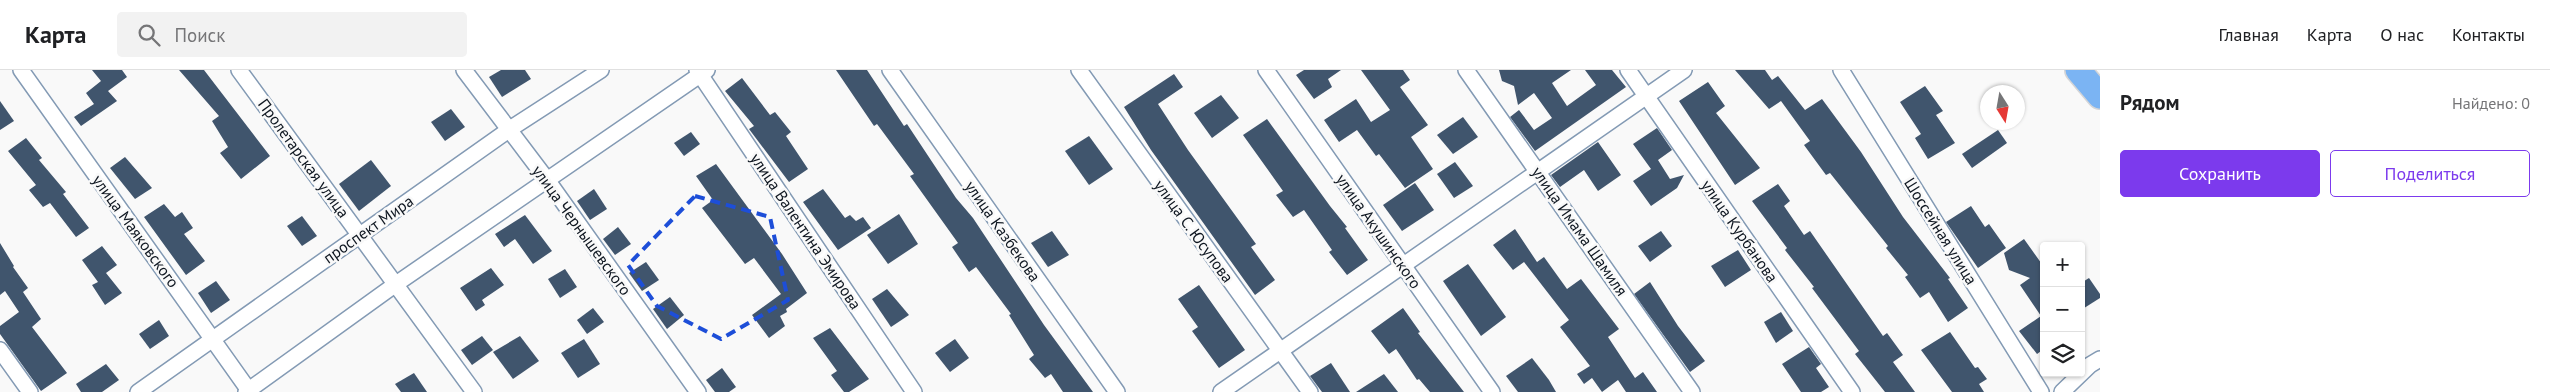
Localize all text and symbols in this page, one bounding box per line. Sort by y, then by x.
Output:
search box [117,12,467,57]
text: Карта [25,19,87,50]
icon: search [135,21,163,49]
text: Поиск [175,23,225,47]
text: Главная [2218,23,2279,46]
text: Карта [2307,23,2352,46]
text: О нас [2380,23,2424,46]
text: Контакты [2452,23,2525,46]
north arrow [1980,85,2025,130]
text: Рядом [2120,89,2179,116]
text: Найдено: 0 [2452,93,2530,113]
street label: Пролетарская улица [254,95,354,221]
street label: улица Валентина Эмирова [746,149,866,313]
button: Сохранить [2120,150,2320,197]
button: Поделиться [2330,150,2530,197]
street label: улица Чернышевского [528,161,636,299]
street label: улица Имама Шамиля [1528,162,1632,300]
street label: улица Акушинского [1332,170,1426,292]
street label: улица Маяковского [88,171,184,291]
street label: Шоссейная улица [1900,174,1982,288]
street label: улица С. Юсупова [1150,176,1238,286]
street label: улица Курбанова [1697,176,1783,286]
street label: улица Казбекова [961,177,1045,285]
street label: проспект Мира [319,191,417,267]
map controls [2040,242,2085,377]
button: + [2040,242,2085,287]
button: − [2040,287,2085,332]
button: layers [2040,332,2085,377]

